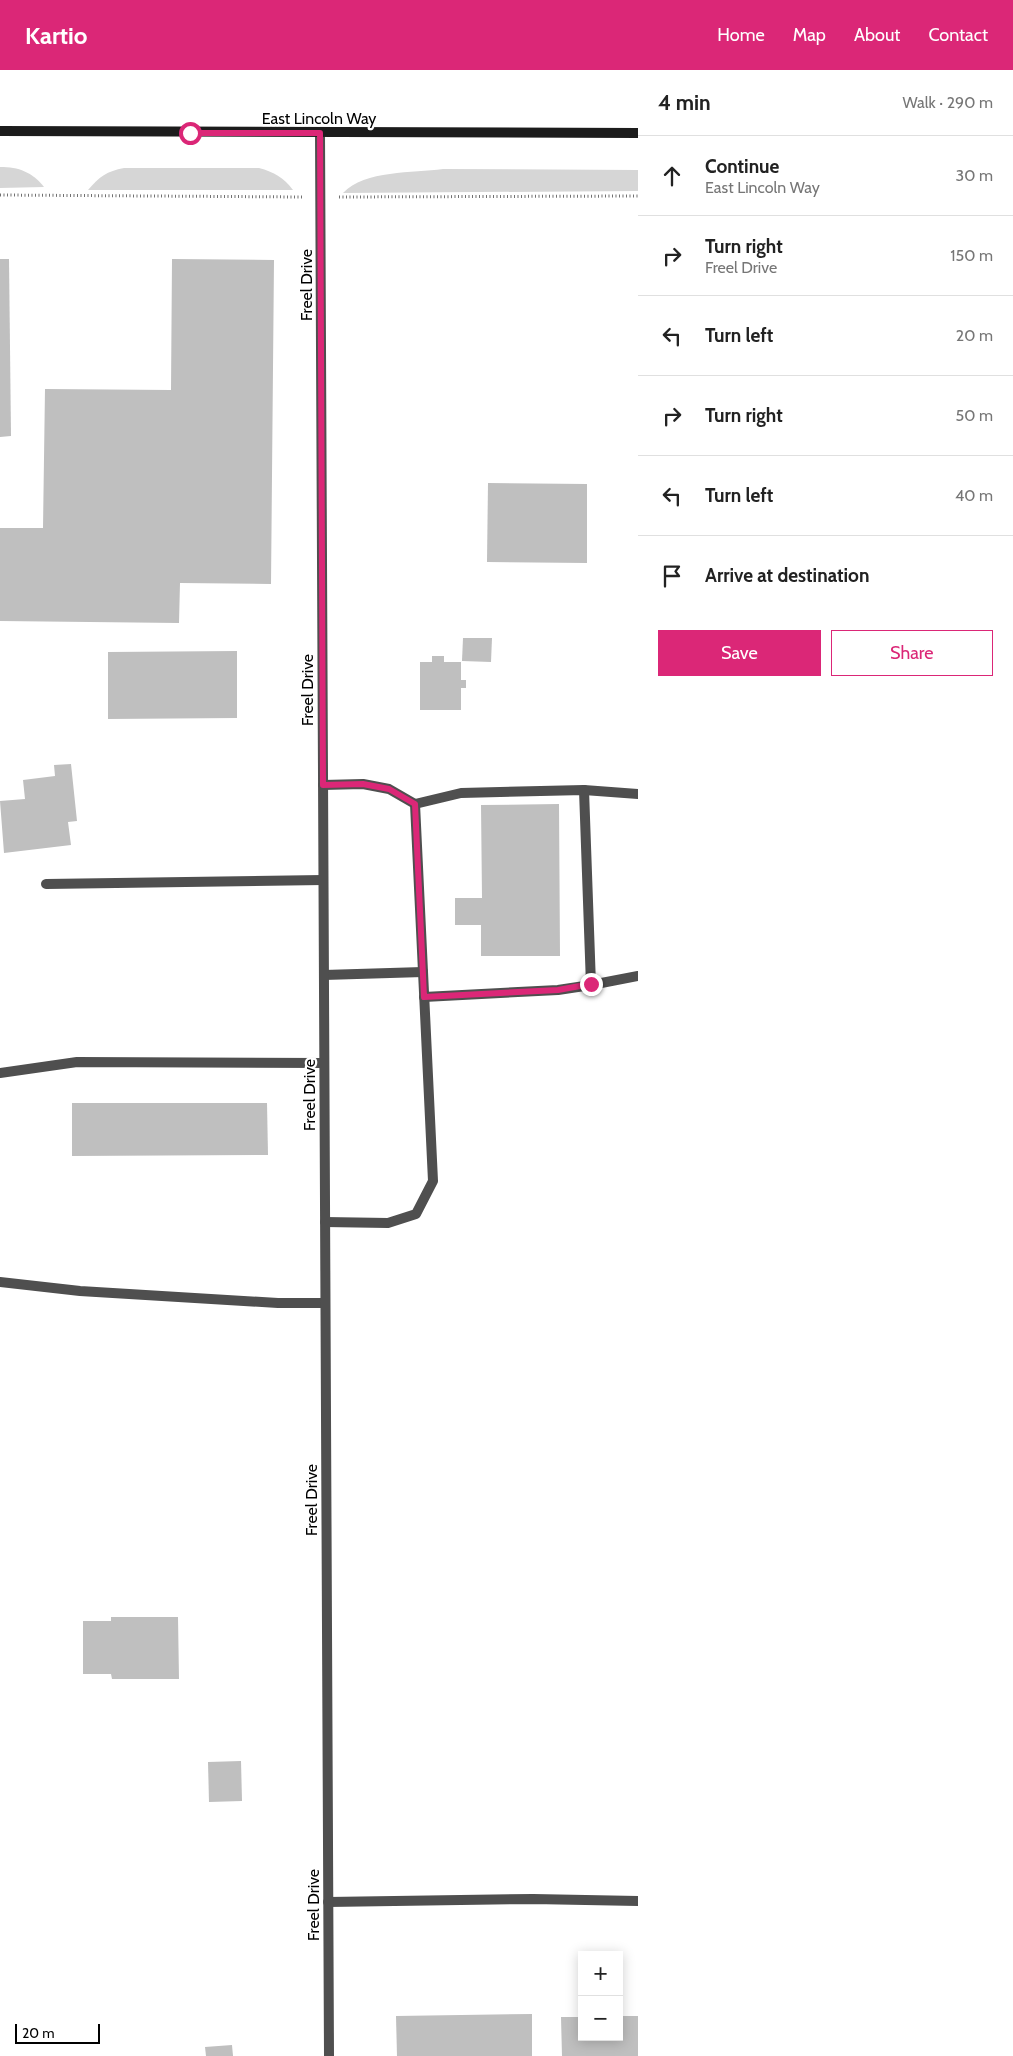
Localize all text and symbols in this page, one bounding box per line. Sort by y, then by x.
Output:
text: Kartio [25,21,88,50]
text: Home [717,24,765,46]
text: Map [793,24,826,46]
text: About [854,24,900,46]
text: Contact [928,24,988,46]
text: 4 min [658,90,711,115]
text: Walk · 290 m [903,93,993,112]
street label: East Lincoln Way [262,109,376,128]
route start [179,122,202,145]
text: Continue [705,155,779,178]
icon: ahead [658,162,686,190]
text: 30 m [956,166,993,185]
text: East Lincoln Way [705,178,820,197]
text: Turn right [705,235,783,258]
icon: right [658,242,686,270]
text: 150 m [950,246,993,265]
street label: Freel Drive [297,249,316,321]
text: Freel Drive [705,258,777,277]
icon: left [658,322,686,350]
text: Turn left [705,324,773,347]
text: 20 m [956,326,993,345]
icon: right [658,402,686,430]
text: Turn right [705,404,783,427]
text: 50 m [956,406,993,425]
icon: left [658,482,686,510]
text: Turn left [705,484,773,507]
text: 40 m [955,486,993,505]
icon: arrive [658,562,686,590]
text: Arrive at destination [705,564,869,587]
button: Save [658,630,821,676]
button: Share [831,630,993,676]
street label: Freel Drive [298,654,317,726]
route end [580,973,603,996]
street label: Freel Drive [300,1059,319,1131]
street label: Freel Drive [302,1464,321,1536]
street label: Freel Drive [304,1869,323,1941]
map controls [578,1951,623,2041]
button: + [578,1951,623,1996]
button: − [578,1996,623,2041]
scale bar [15,2021,100,2044]
text: 20 m [22,2024,55,2042]

